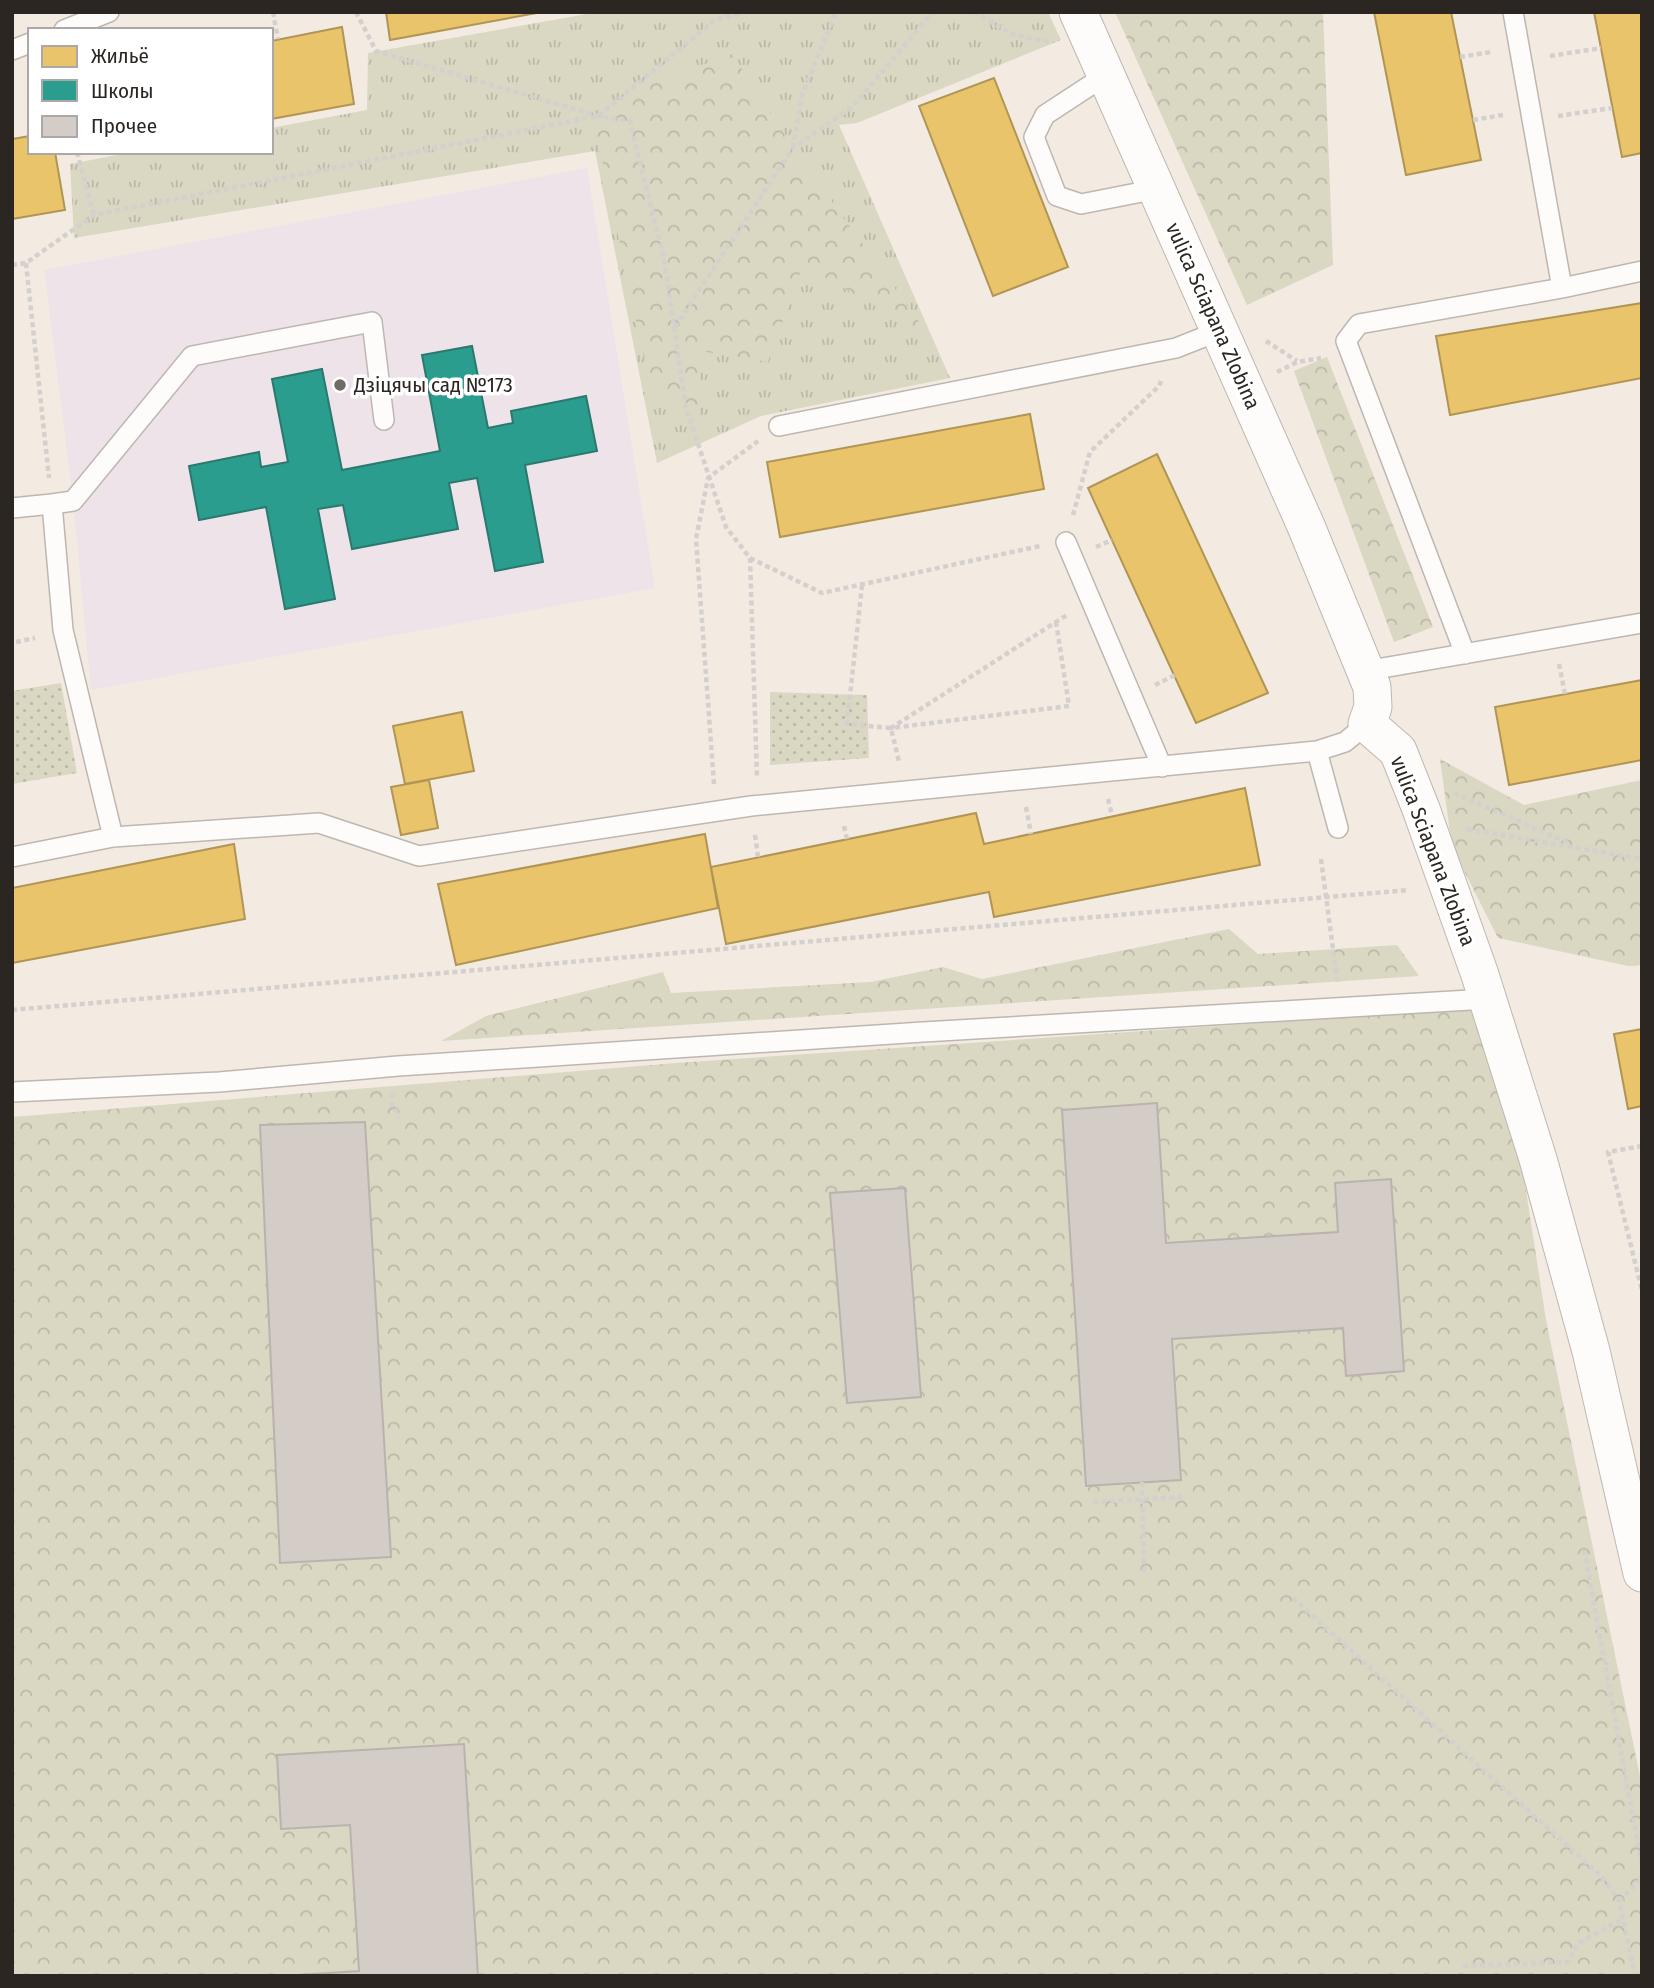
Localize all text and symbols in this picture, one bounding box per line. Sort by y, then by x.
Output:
legend [28,28,273,154]
text: Жильё [91,43,149,69]
text: Школы [91,78,154,104]
text: Прочее [91,113,157,139]
street label: vulica Sciapana Zlobina [1160,219,1266,413]
place label: Дзіцячы сад №173 [353,372,513,398]
marker: Дзіцячы сад №173 [332,377,348,393]
street label: vulica Sciapana Zlobina [1385,752,1481,950]

